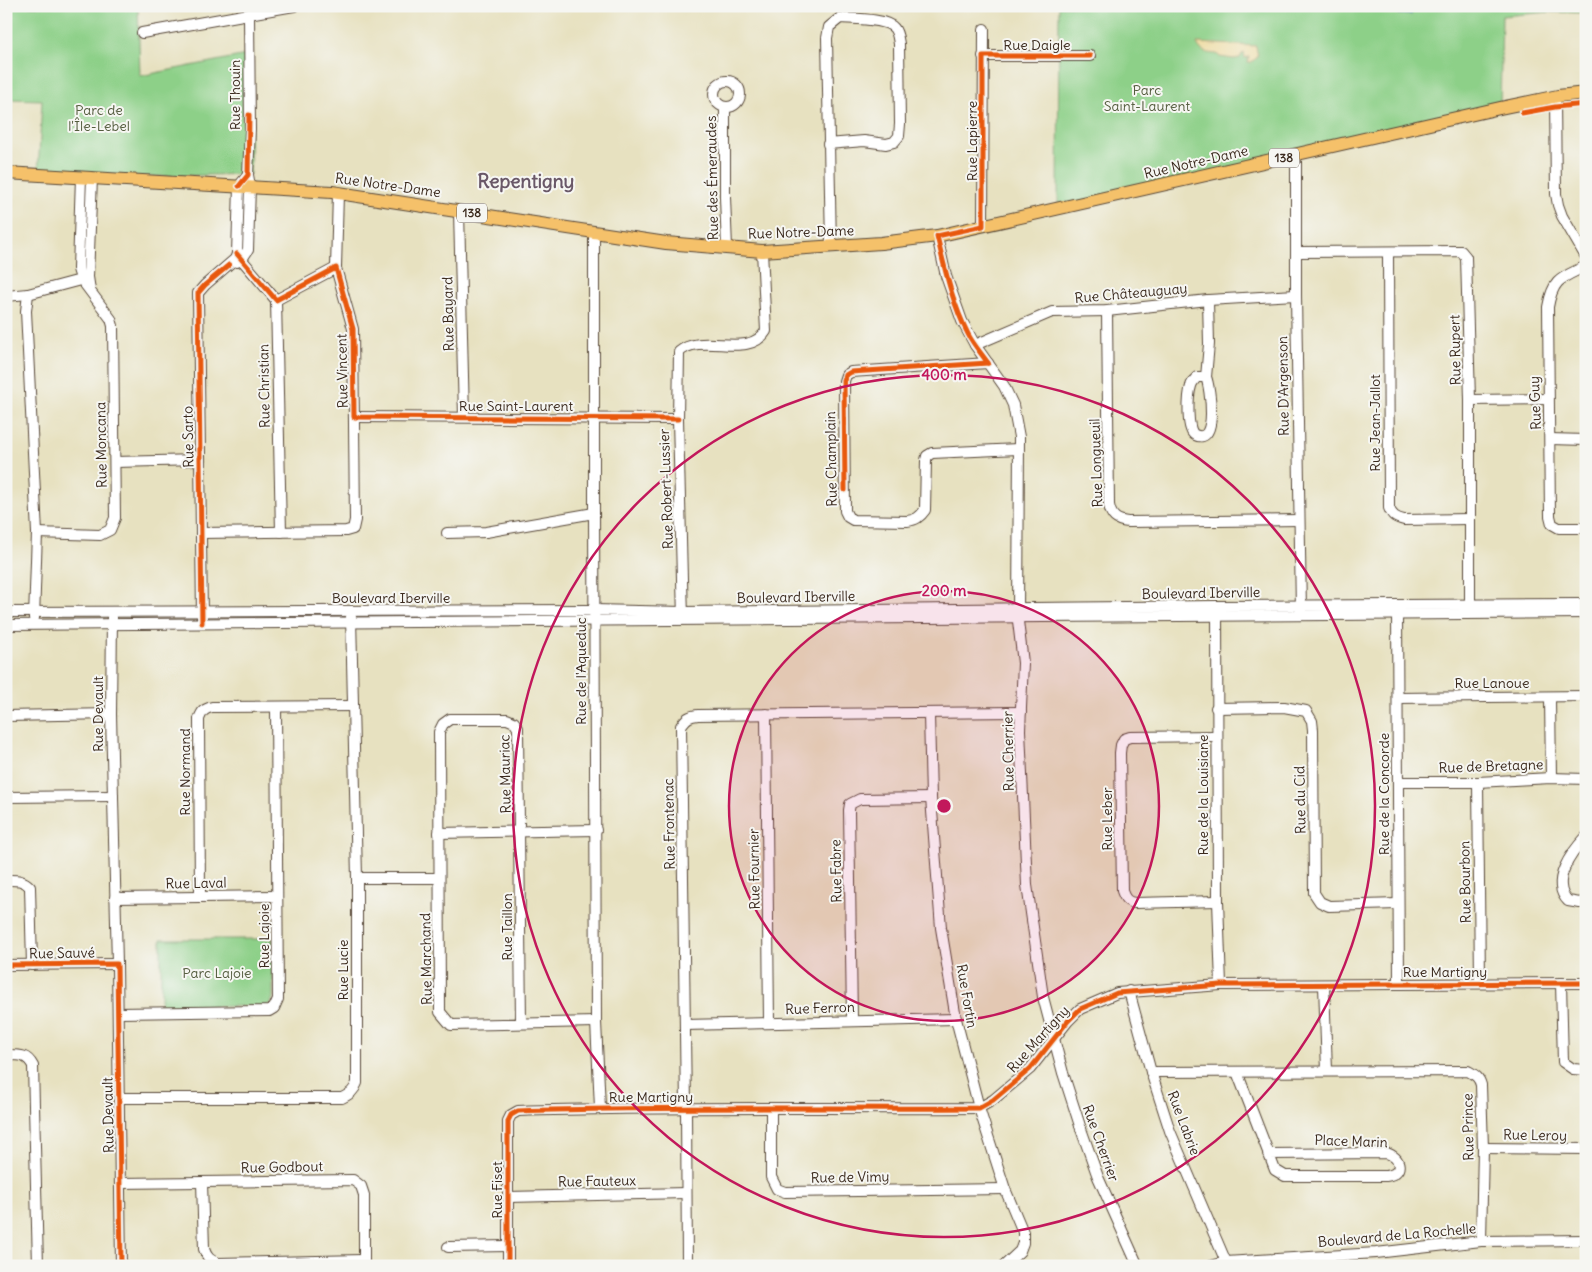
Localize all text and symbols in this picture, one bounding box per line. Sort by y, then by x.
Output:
street label: Rue Daigle [1003,36,1071,54]
street label: Rue Thouin [226,60,244,130]
park label: Parc Saint-Laurent [1104,81,1191,115]
park label: Parc de l'Île-Lebel [68,101,130,135]
street label: Rue Lapierre [963,101,981,181]
street label: Rue des Émeraudes [702,115,722,241]
street label: Rue Notre-Dame [1142,141,1250,183]
road number: 138 [1269,148,1299,168]
street label: Rue Notre-Dame [334,169,442,201]
district label: Repentigny [478,169,574,193]
road number: 138 [457,204,487,222]
street label: Rue Notre-Dame [748,221,854,243]
street label: Rue Bayard [438,277,458,351]
street label: Rue Châteauguay [1074,279,1188,307]
street label: Rue Rupert [1445,314,1465,386]
street label: Rue Vincent [332,333,352,409]
street label: Rue D'Argenson [1273,336,1293,436]
street label: Rue Christian [254,344,274,428]
text: 400 m [921,365,967,384]
street label: Rue Jean-Jallot [1366,374,1384,472]
street label: Rue Guy [1525,376,1545,430]
street label: Rue Saint-Laurent [459,397,573,415]
street label: Rue Moncana [91,402,111,488]
street label: Rue Sarto [178,406,198,468]
street label: Rue Champlain [821,411,841,507]
street label: Rue Longueuil [1085,418,1107,508]
street label: Rue Robert-Lussier [655,428,677,550]
text: 200 m [922,581,966,600]
street label: Boulevard Iberville [1142,583,1260,603]
street label: Boulevard Iberville [737,587,855,607]
street label: Boulevard Iberville [332,589,450,607]
street label: Rue de l'Aqueduc [572,617,590,725]
street label: Rue Lanoue [1455,674,1529,692]
street label: Rue Devault [89,676,107,752]
street label: Rue Cherrier [998,710,1018,791]
street label: Rue Normand [176,728,194,816]
street label: Rue de la Concorde [1375,733,1393,855]
street label: Rue Mauriac [495,734,515,814]
street label: Rue de la Louisiane [1194,734,1212,856]
street label: Rue de Bretagne [1438,755,1544,777]
street label: Rue du Cid [1290,766,1310,834]
street label: Rue Frontenac [659,778,679,870]
street label: Rue Leber [1098,787,1116,851]
centre of rings [935,797,953,815]
street label: Rue Fournier [744,828,764,910]
street label: Rue Fabre [826,839,846,903]
street label: Rue Bourbon [1455,841,1475,923]
street label: Rue Laval [165,873,227,893]
street label: Rue Taillon [498,893,516,961]
street label: Rue Lajoie [255,904,273,969]
street label: Rue Marchand [416,913,436,1005]
street label: Rue Lucie [334,939,352,1001]
street label: Rue Sauvé [29,943,95,963]
street label: Rue Fortin [953,963,981,1029]
street label: Rue Martigny [1403,963,1487,981]
park label: Parc Lajoie [182,964,252,982]
street label: Rue Ferron [785,998,855,1018]
street label: Rue Martigny [1003,1002,1073,1076]
street label: Rue Devault [98,1077,118,1153]
street label: Rue Martigny [609,1088,693,1106]
street label: Rue Labrie [1164,1088,1204,1158]
street label: Rue Prince [1458,1093,1478,1161]
street label: Rue Cherrier [1079,1102,1123,1184]
street label: Rue Leroy [1503,1125,1567,1145]
street label: Place Marin [1314,1131,1388,1151]
street label: Rue Godbout [241,1157,324,1177]
street label: Rue Fiset [488,1161,506,1219]
street label: Rue de Vimy [810,1167,890,1187]
street label: Rue Fauteux [558,1171,636,1191]
street label: Boulevard de La Rochelle [1317,1219,1477,1251]

